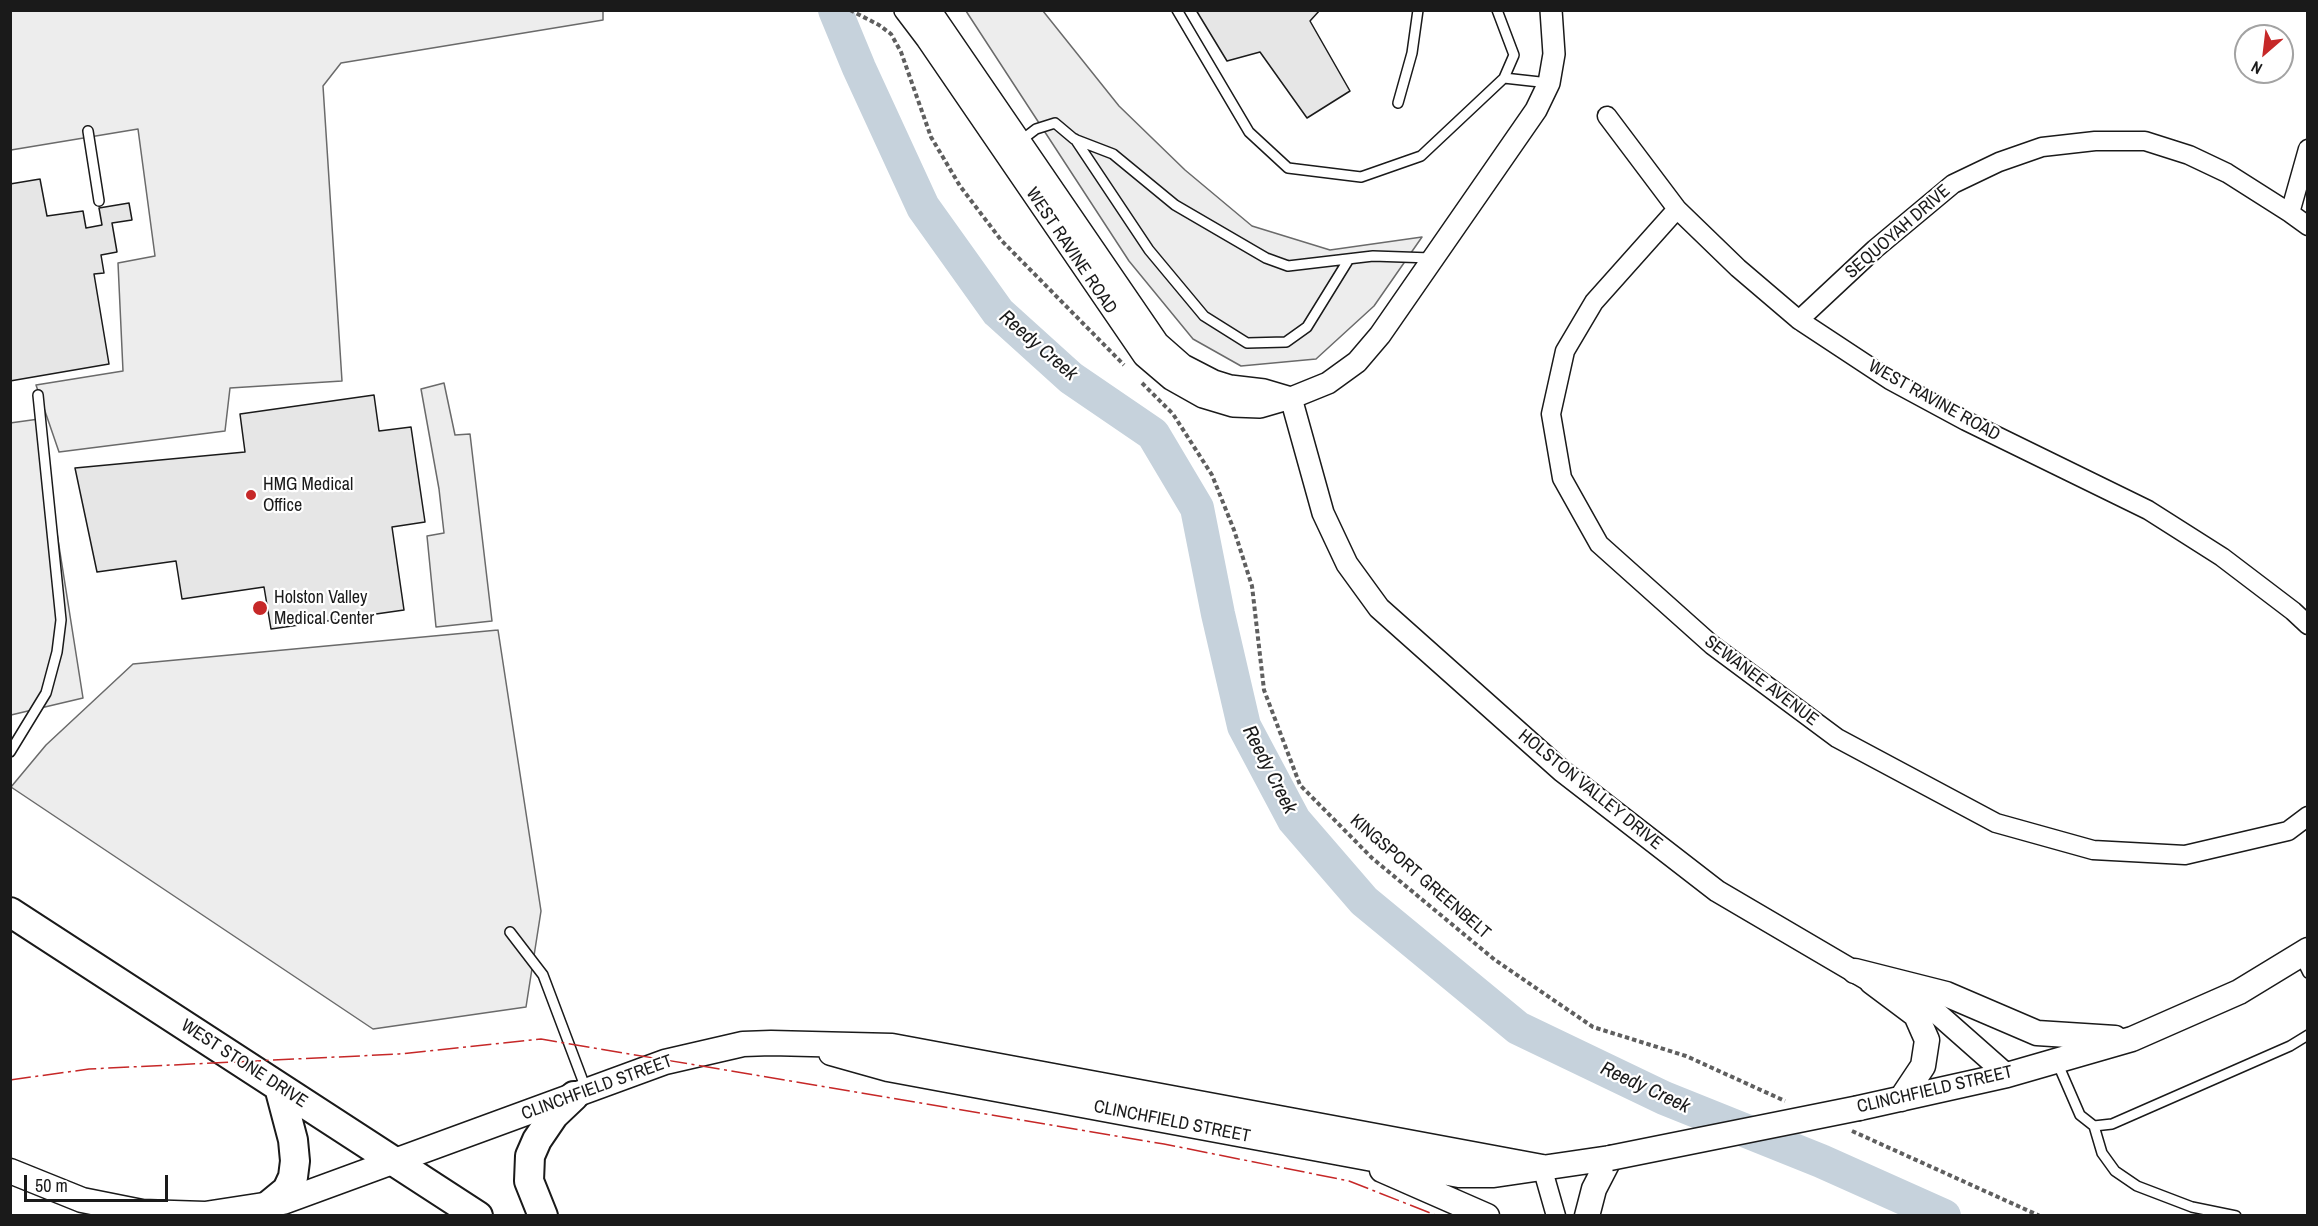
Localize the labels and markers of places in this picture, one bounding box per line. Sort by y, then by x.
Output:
place label: HMG Medical Office [263,474,353,516]
marker: HMG Medical Office [244,488,258,502]
place label: Holston Valley Medical Center [274,587,374,630]
marker: Holston Valley Medical Center [251,599,269,617]

